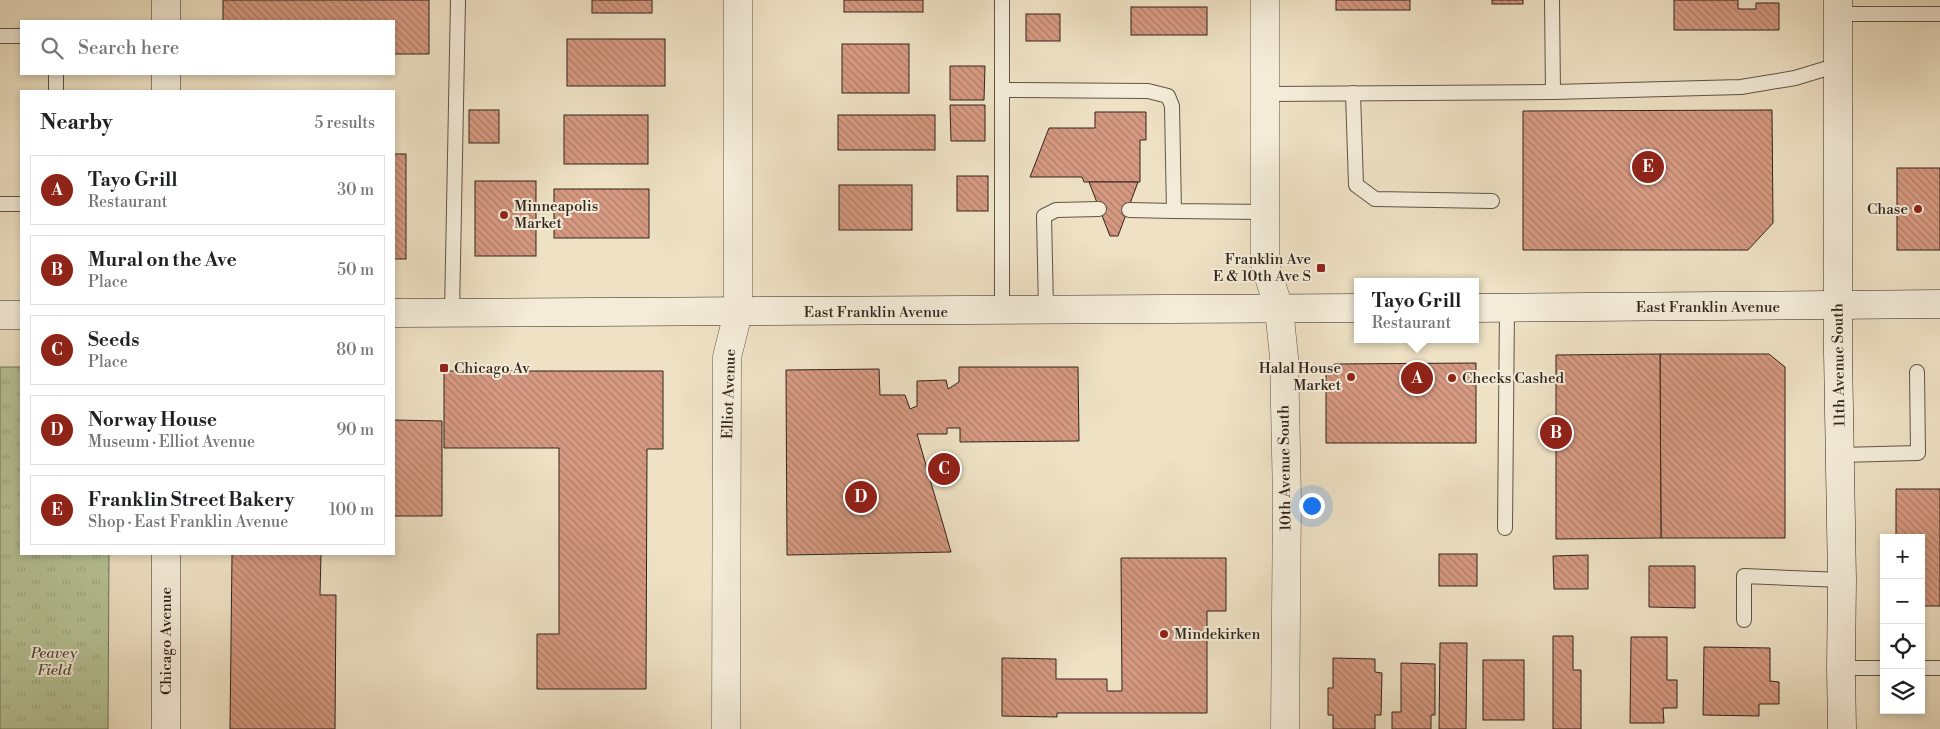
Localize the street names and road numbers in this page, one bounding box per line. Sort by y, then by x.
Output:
street label: East Franklin Avenue [1636,298,1780,317]
street label: East Franklin Avenue [804,303,948,322]
street label: 11th Avenue South [1828,303,1850,427]
street label: Elliot Avenue [718,349,740,439]
street label: 10th Avenue South [1274,405,1296,531]
street label: Chicago Avenue [157,587,176,695]

